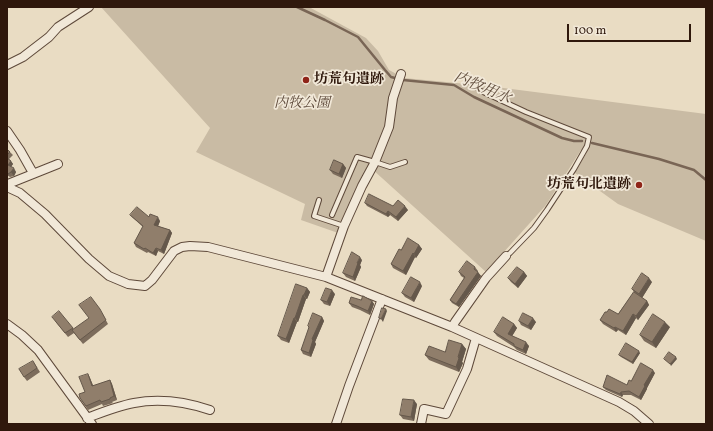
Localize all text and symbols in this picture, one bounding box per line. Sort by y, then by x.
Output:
scale bar [569,16,693,42]
text: 100 m [574,23,606,39]
water label: 内牧用水 [451,69,513,109]
place label: 坊荒句遺跡 [314,72,384,88]
marker: 坊荒句遺跡 [301,75,311,85]
park label: 内牧公園 [274,96,330,112]
place label: 坊荒句北遺跡 [547,177,631,193]
marker: 坊荒句北遺跡 [634,180,644,190]

